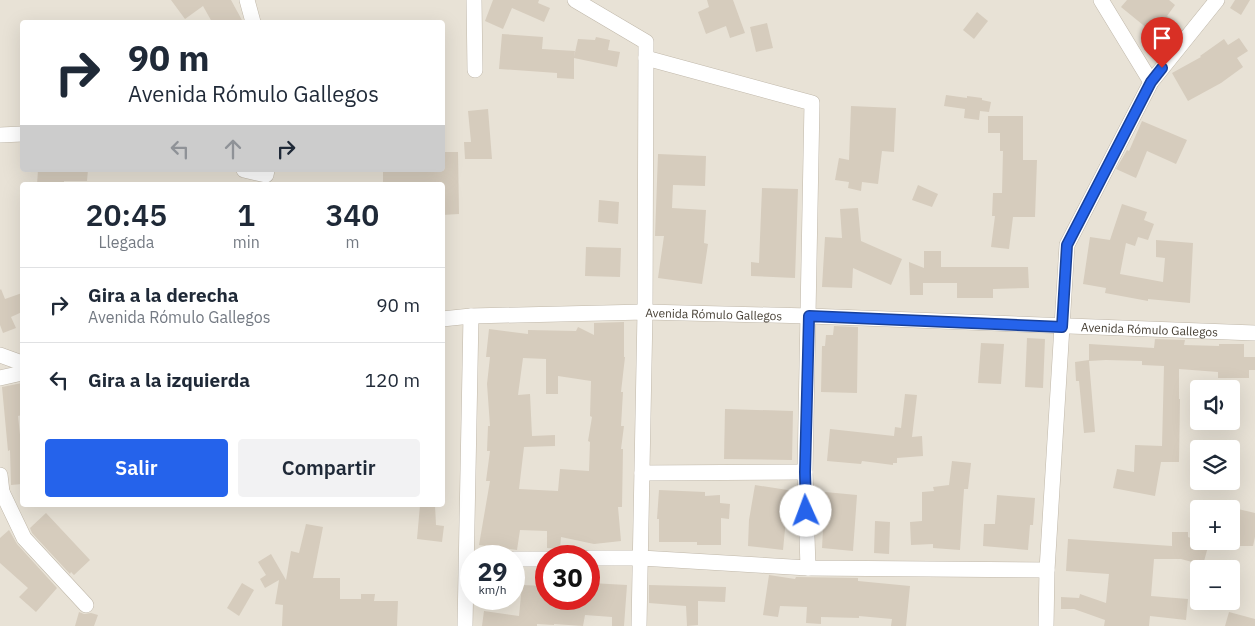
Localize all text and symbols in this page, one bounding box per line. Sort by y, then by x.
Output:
pin [1141,17,1183,68]
icon: arrive [1148,24,1176,52]
text: 90 m [128,35,210,81]
icon: right [45,40,110,105]
text: Avenida Rómulo Gallegos [128,79,379,108]
icon: left [166,135,194,163]
icon: ahead [219,135,247,163]
icon: right [272,135,300,163]
text: 20:45 [86,195,167,234]
text: 1 [237,195,255,234]
text: 340 [325,195,379,234]
text: Llegada [98,232,154,252]
text: min [233,232,260,252]
text: m [345,232,359,252]
text: Gira a la derecha [88,283,239,307]
icon: right [45,291,73,319]
text: 90 m [376,293,420,317]
street label: Avenida Rómulo Gallegos [645,305,783,323]
text: Avenida Rómulo Gallegos [88,307,270,327]
street label: Avenida Rómulo Gallegos [1081,319,1218,339]
icon: left [45,366,73,394]
text: Gira a la izquierda [88,368,250,392]
text: 120 m [365,368,420,392]
map controls [1190,380,1240,610]
button: sound [1190,380,1240,430]
button: Salir [45,439,228,497]
button: Compartir [238,439,420,497]
button: layers [1190,440,1240,490]
position arrow [779,484,831,536]
button: + [1190,500,1240,550]
speed limit sign: 30 [535,545,600,610]
text: 29 [477,555,508,588]
button: − [1190,560,1240,610]
text: km/h [478,582,507,597]

